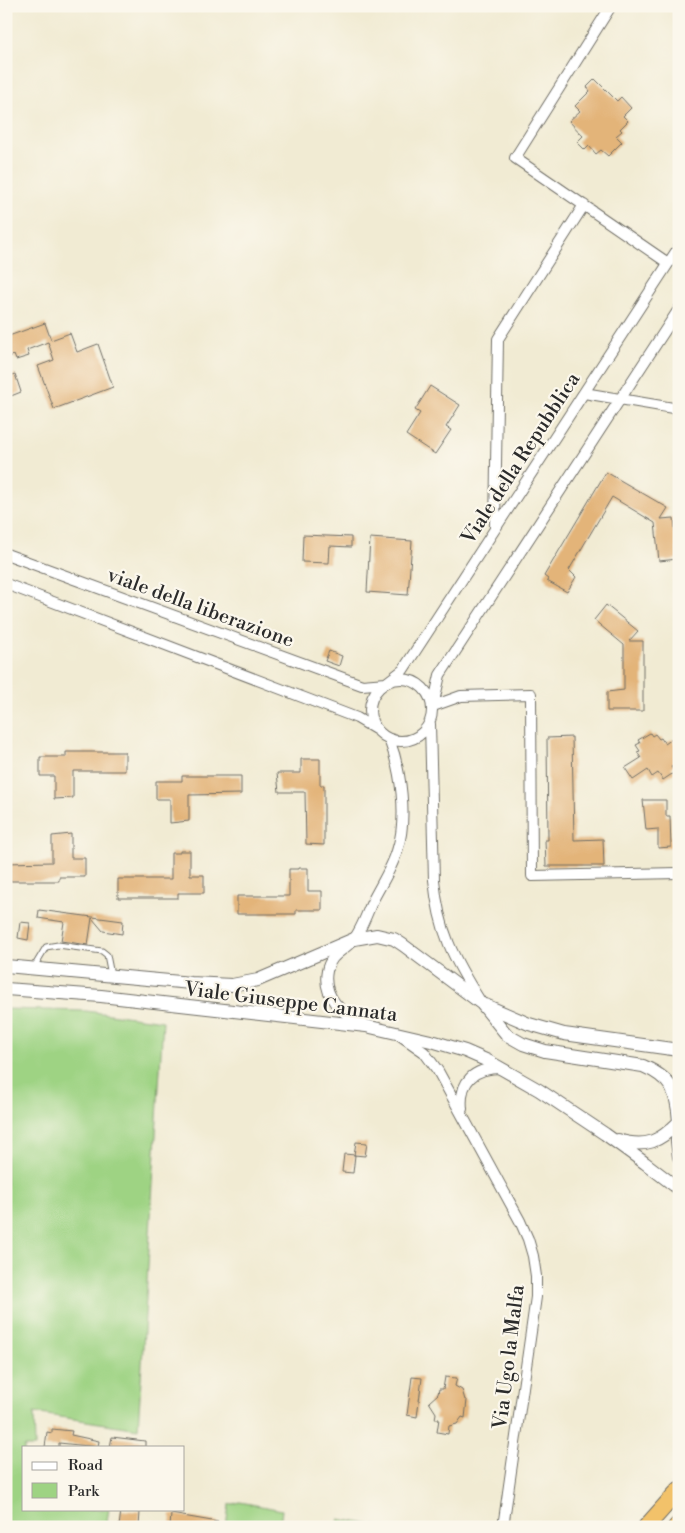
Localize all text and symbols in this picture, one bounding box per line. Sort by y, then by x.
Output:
street label: Viale della Repubblica [456,367,587,550]
street label: viale della liberazione [103,563,297,654]
street label: Viale Giuseppe Cannata [182,977,400,1028]
street label: Via Ugo la Malfa [488,1283,531,1432]
legend [22,1446,185,1510]
text: Road [68,1456,103,1475]
text: Park [68,1482,100,1501]

